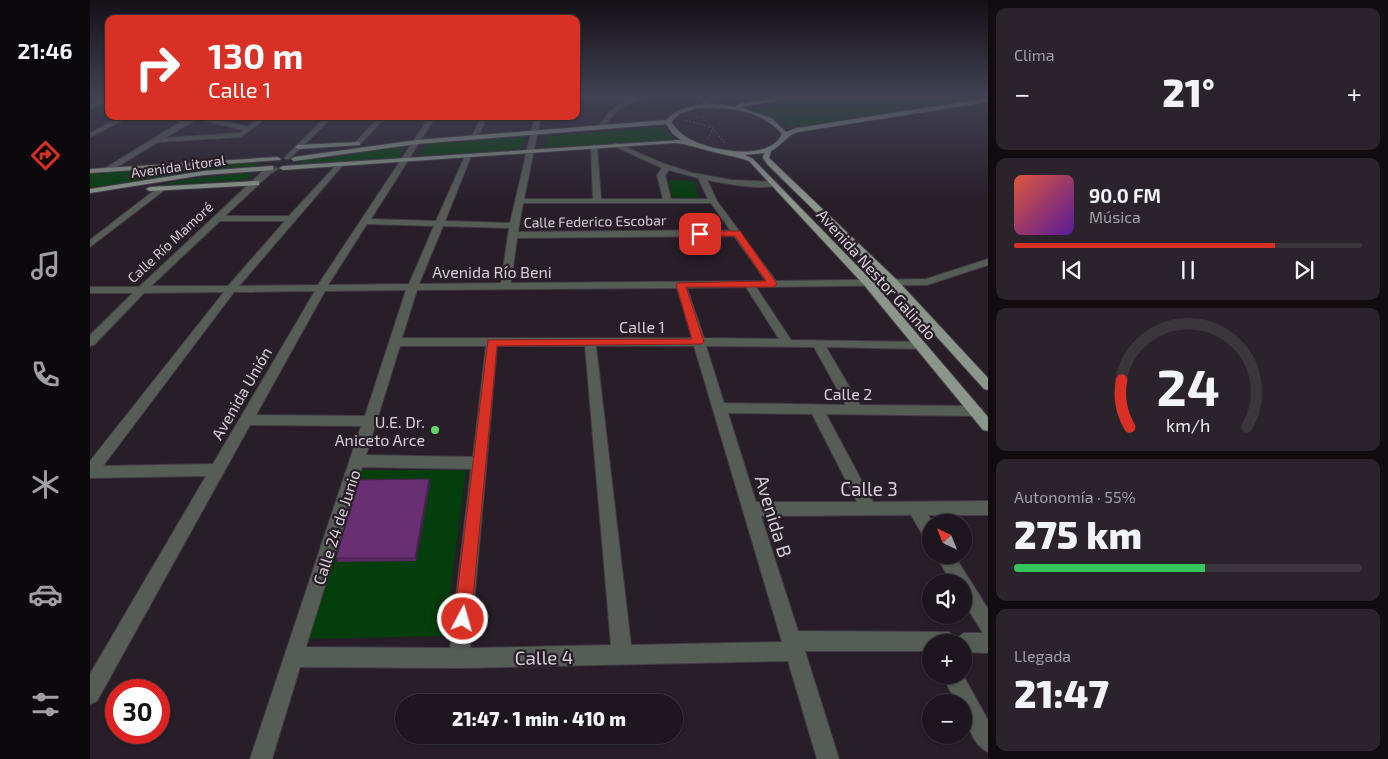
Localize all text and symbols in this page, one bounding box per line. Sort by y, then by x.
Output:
text: 130 m [208,34,303,76]
icon: right [125,35,190,100]
text: 21:46 [18,37,72,63]
text: Clima [1014,45,1055,64]
text: 21° [1162,69,1215,115]
text: Calle 1 [208,76,271,102]
text: − [1014,76,1030,110]
text: + [1347,76,1362,110]
icon: directions [28,138,63,173]
street label: Avenida Litoral [130,151,227,181]
text: 90.0 FM [1089,184,1161,207]
street label: Calle Río Mamoré [124,198,216,286]
street label: Avenida Nestor Galindo [813,205,941,343]
text: Música [1089,207,1141,226]
street label: Calle Federico Escobar [523,211,667,231]
pin [679,213,721,255]
icon: arrive [686,220,714,248]
icon: music [28,248,63,283]
icon: previous [1058,256,1086,284]
icon: pause [1174,256,1202,284]
icon: next [1290,256,1318,284]
street label: Avenida Río Beni [432,262,552,281]
street label: Calle 1 [619,317,665,336]
street label: Avenida Unión [207,343,275,443]
text: 24 [1156,354,1220,416]
icon: phone [28,357,63,392]
street label: Calle 2 [824,384,872,403]
place label: U.E. Dr. Aniceto Arce [335,412,425,449]
text: km/h [1166,414,1210,436]
marker: U.E. Dr. Aniceto Arce [429,424,441,436]
icon: climate [28,467,63,502]
street label: Calle 24 de Junio [308,467,364,587]
street label: Avenida B [751,472,797,560]
street label: Calle 3 [840,477,898,500]
text: Autonomía · 55% [1014,487,1136,506]
text: 275 km [1014,511,1142,557]
north arrow [922,514,972,564]
map controls [922,514,972,744]
button: sound [922,574,972,624]
icon: car [28,577,63,612]
position arrow [436,592,488,644]
button: + [922,634,972,684]
street label: Calle 4 [514,645,574,669]
text: Llegada [1014,646,1071,665]
text: 21:47 [1014,670,1109,716]
speed limit sign: 30 [105,679,170,744]
icon: filters [28,687,63,722]
button: − [922,694,972,744]
text: 21:47 · 1 min · 410 m [452,707,626,730]

